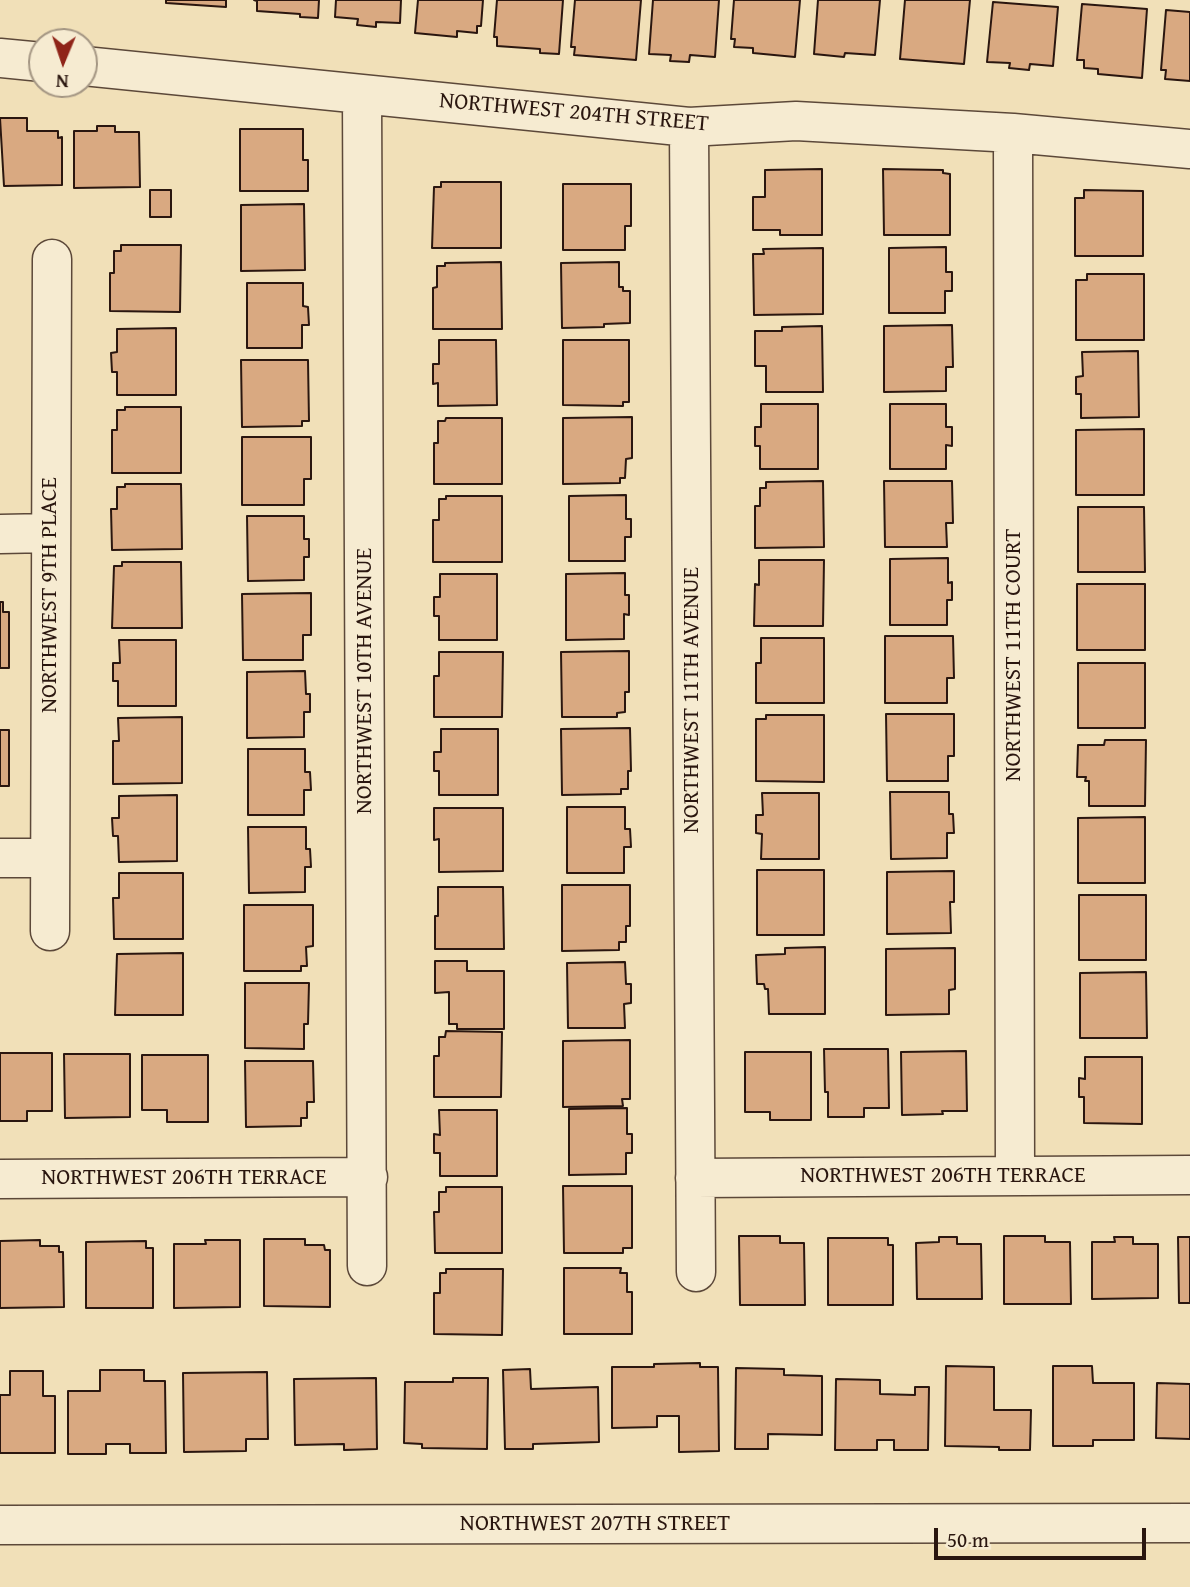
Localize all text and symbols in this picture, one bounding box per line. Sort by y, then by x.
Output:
north arrow [28,28,98,98]
text: N [56,68,69,96]
street label: NORTHWEST 204TH STREET [438,87,710,139]
street label: NORTHWEST 9TH PLACE [36,477,64,713]
street label: NORTHWEST 11TH COURT [1000,529,1028,781]
street label: NORTHWEST 10TH AVENUE [351,548,379,814]
street label: NORTHWEST 11TH AVENUE [678,567,706,833]
street label: NORTHWEST 206TH TERRACE [800,1162,1086,1190]
street label: NORTHWEST 206TH TERRACE [41,1164,327,1192]
street label: NORTHWEST 207TH STREET [460,1510,730,1538]
scale bar [938,1514,1150,1558]
text: 50 m [947,1524,989,1555]

